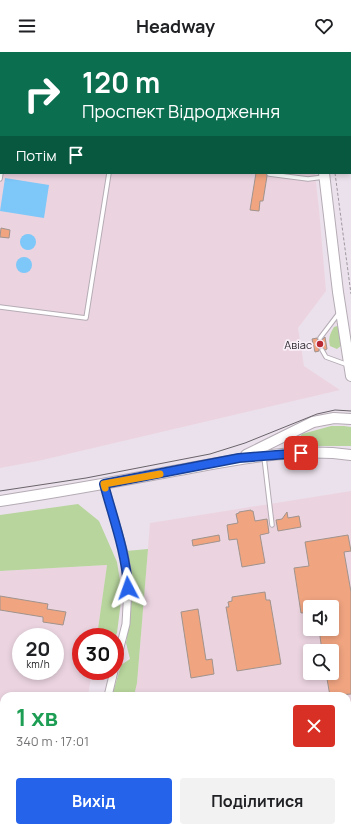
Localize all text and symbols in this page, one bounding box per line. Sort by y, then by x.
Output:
text: Headway [136,14,215,38]
icon: menu [16,15,38,37]
icon: heart [313,15,335,37]
text: 120 m [82,63,160,101]
icon: right [16,68,68,120]
text: Проспект Відродження [82,99,280,123]
icon: arrive [65,144,87,166]
text: Потім [16,145,57,166]
place label: Авіас [284,337,312,352]
marker: Авіас [315,339,325,349]
pin [284,436,318,470]
icon: arrive [290,442,312,464]
position arrow [107,567,149,609]
map controls [303,600,339,680]
button: sound [303,600,339,636]
speed limit sign: 30 [72,628,124,680]
text: 20 [25,635,51,662]
button: search [303,644,339,680]
text: km/h [26,657,50,671]
text: 1 хв [16,700,58,733]
button: close [293,705,335,747]
text: 340 m · 17:01 [16,732,89,750]
button: Вихід [16,778,172,824]
button: Поділитися [180,778,335,824]

